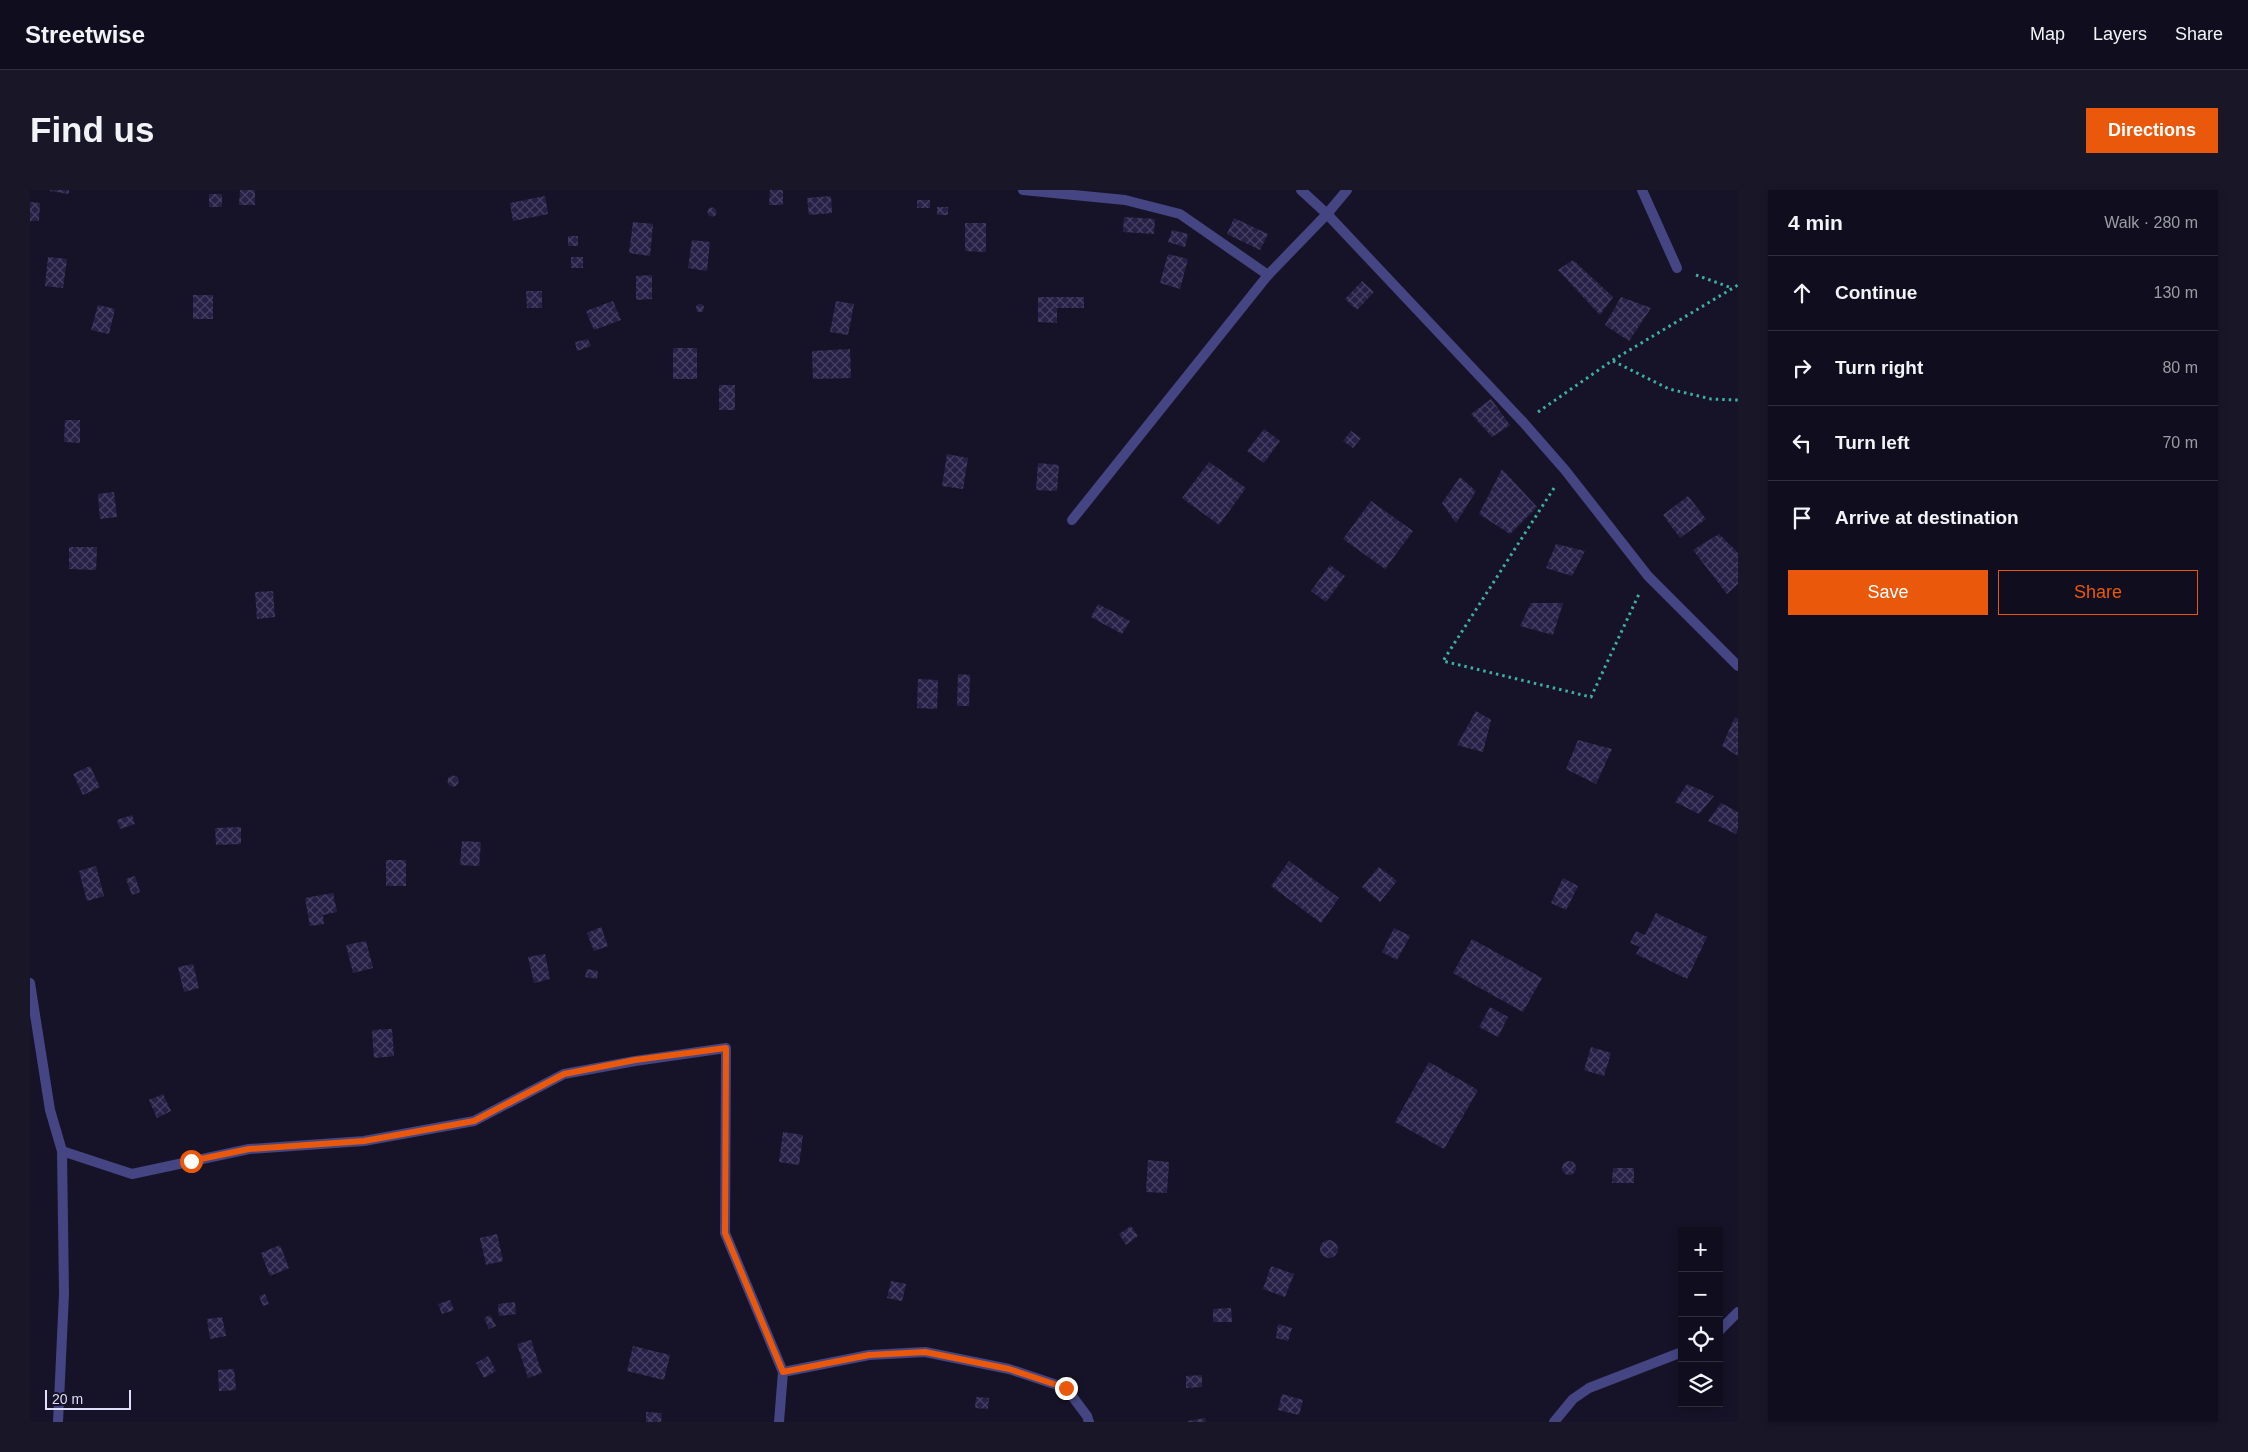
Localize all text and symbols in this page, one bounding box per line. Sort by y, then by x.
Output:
text: Streetwise [25,21,145,48]
text: Map [2030,24,2065,44]
text: Layers [2093,24,2147,44]
text: Share [2175,24,2223,44]
button: Directions [2086,108,2218,153]
text: Find us [30,110,154,149]
text: 4 min [1788,211,1843,234]
text: Walk · 280 m [2104,214,2198,231]
icon: ahead [1788,279,1816,307]
text: Continue [1835,282,1917,303]
text: 130 m [2154,284,2198,301]
icon: right [1788,354,1816,382]
text: Turn right [1835,357,1923,378]
text: 80 m [2162,359,2198,376]
icon: left [1788,429,1816,457]
text: Turn left [1835,432,1910,453]
text: 70 m [2162,434,2198,451]
icon: arrive [1788,504,1816,532]
text: Arrive at destination [1835,507,2019,528]
button: Save [1788,570,1988,615]
button: Share [1998,570,2198,615]
route start [180,1150,203,1173]
map controls [1678,1227,1723,1407]
button: + [1678,1227,1723,1272]
button: − [1678,1272,1723,1317]
button: locate [1678,1317,1723,1362]
button: layers [1678,1362,1723,1407]
route end [1055,1377,1078,1400]
scale bar [45,1387,131,1410]
text: 20 m [52,1391,83,1407]

